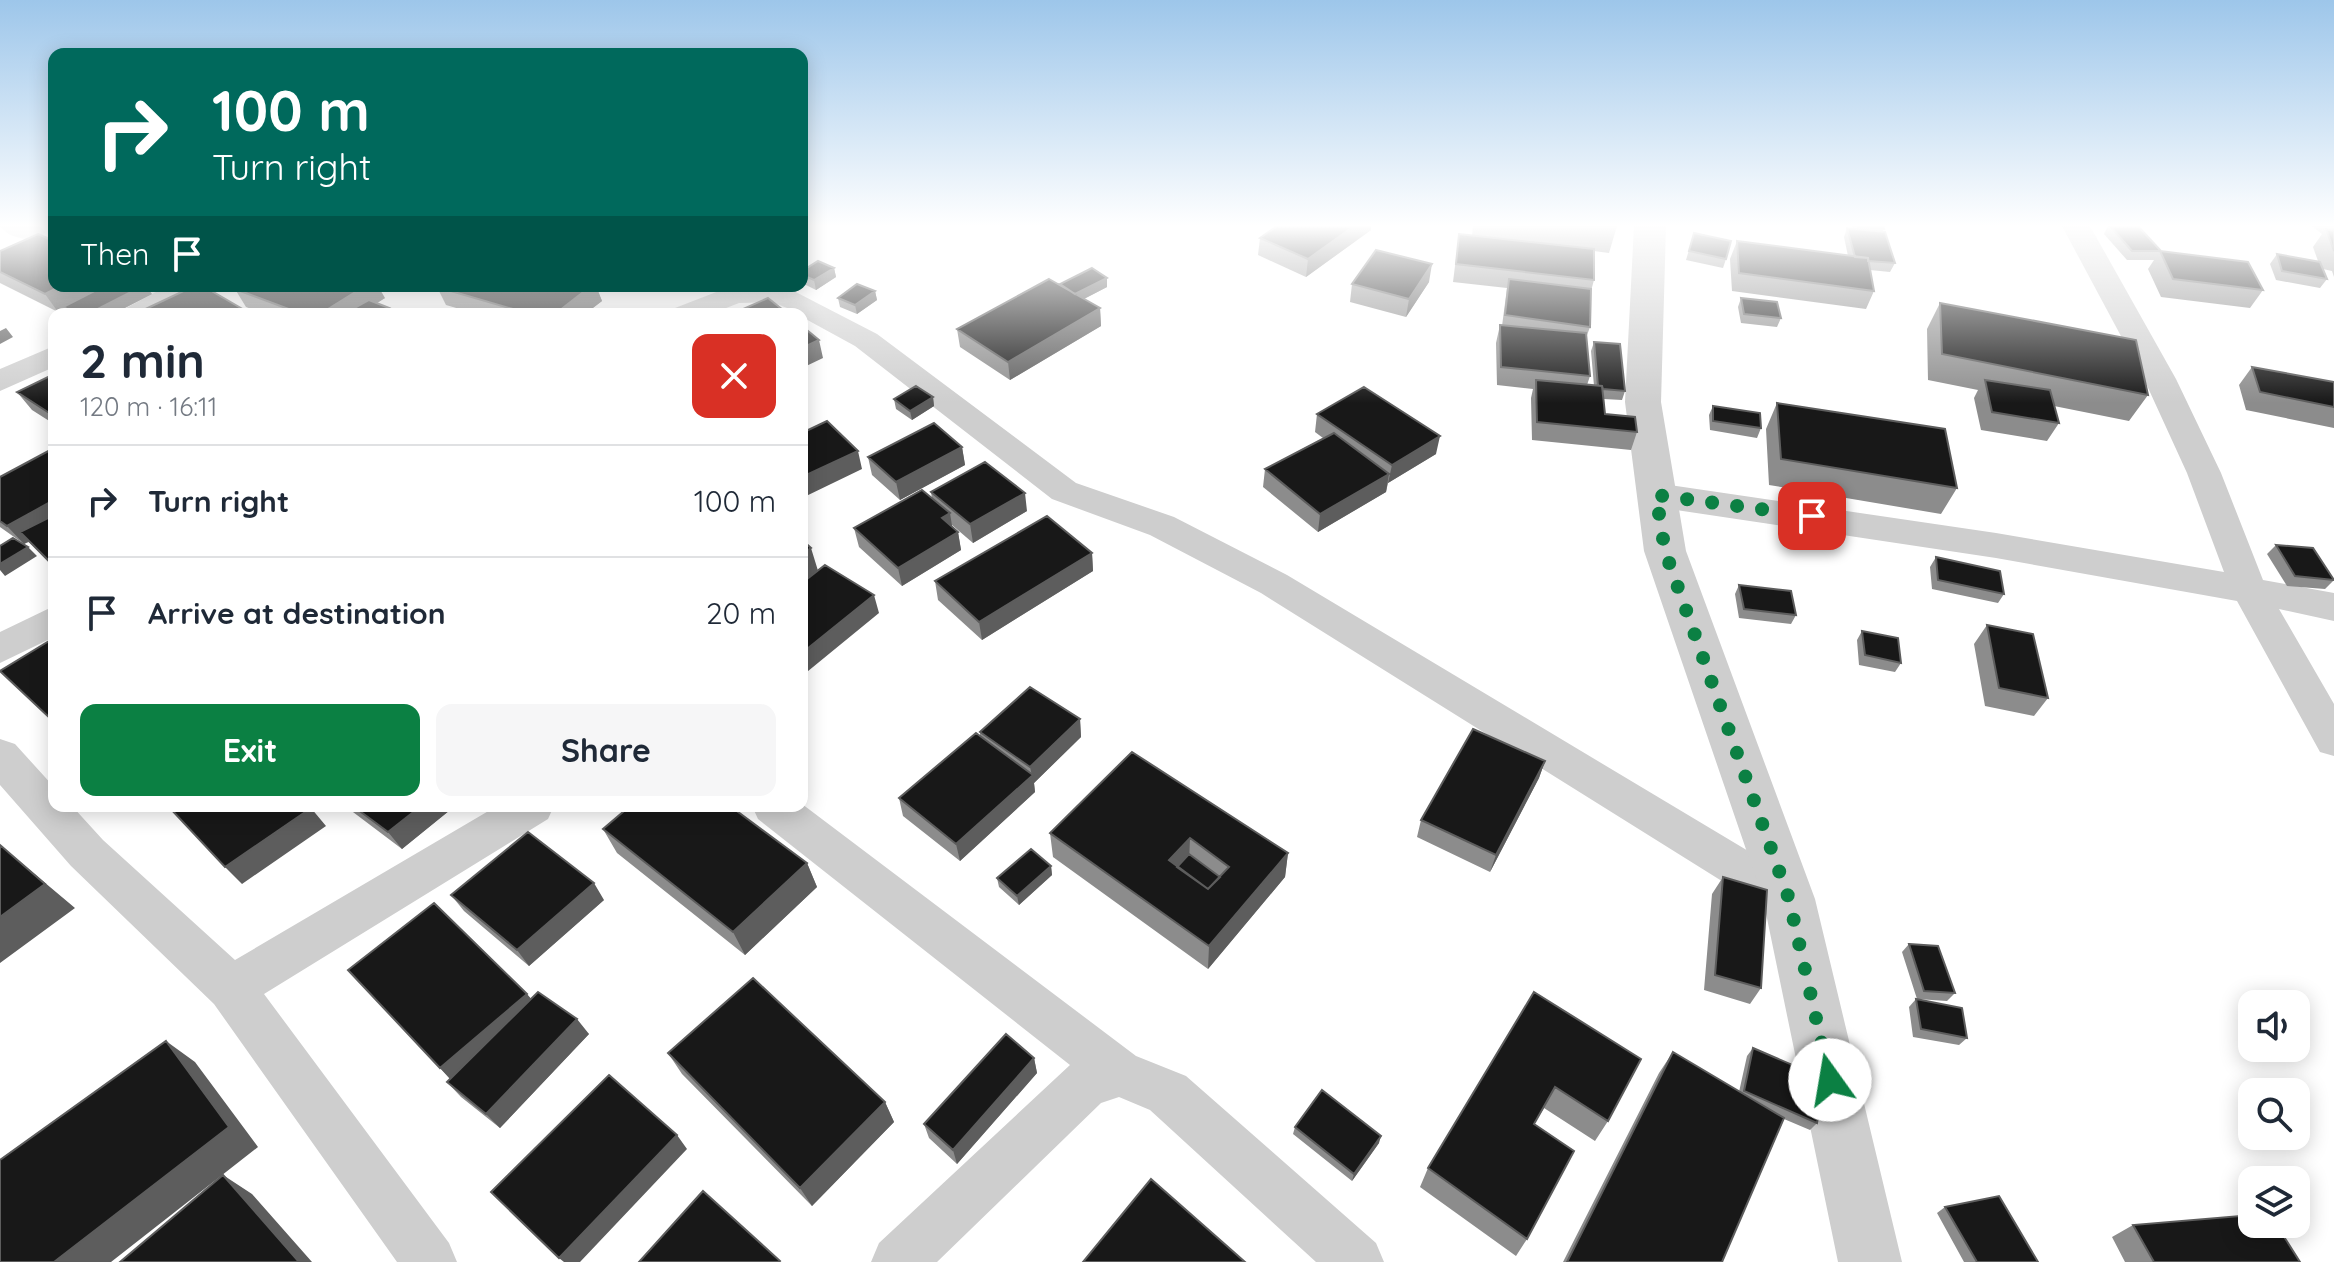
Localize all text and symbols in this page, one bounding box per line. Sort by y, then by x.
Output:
text: 100 m [212,75,370,145]
icon: right [80,80,184,184]
text: Turn right [212,144,371,189]
icon: arrive [165,232,209,276]
text: Then [80,235,149,273]
text: 2 min [80,330,205,390]
button: close [692,334,776,418]
text: 120 m · 16:11 [80,390,217,423]
icon: right [80,479,124,523]
text: Turn right [148,482,289,520]
text: 100 m [694,482,776,520]
pin [1778,482,1846,550]
icon: arrive [1790,494,1834,538]
icon: arrive [80,591,124,635]
text: Arrive at destination [148,594,446,632]
text: 20 m [706,594,776,632]
button: Exit [80,704,420,796]
button: Share [436,704,776,796]
map controls [2238,990,2310,1238]
button: sound [2238,990,2310,1062]
position arrow [1788,1038,1872,1122]
button: search [2238,1078,2310,1150]
button: layers [2238,1166,2310,1238]

